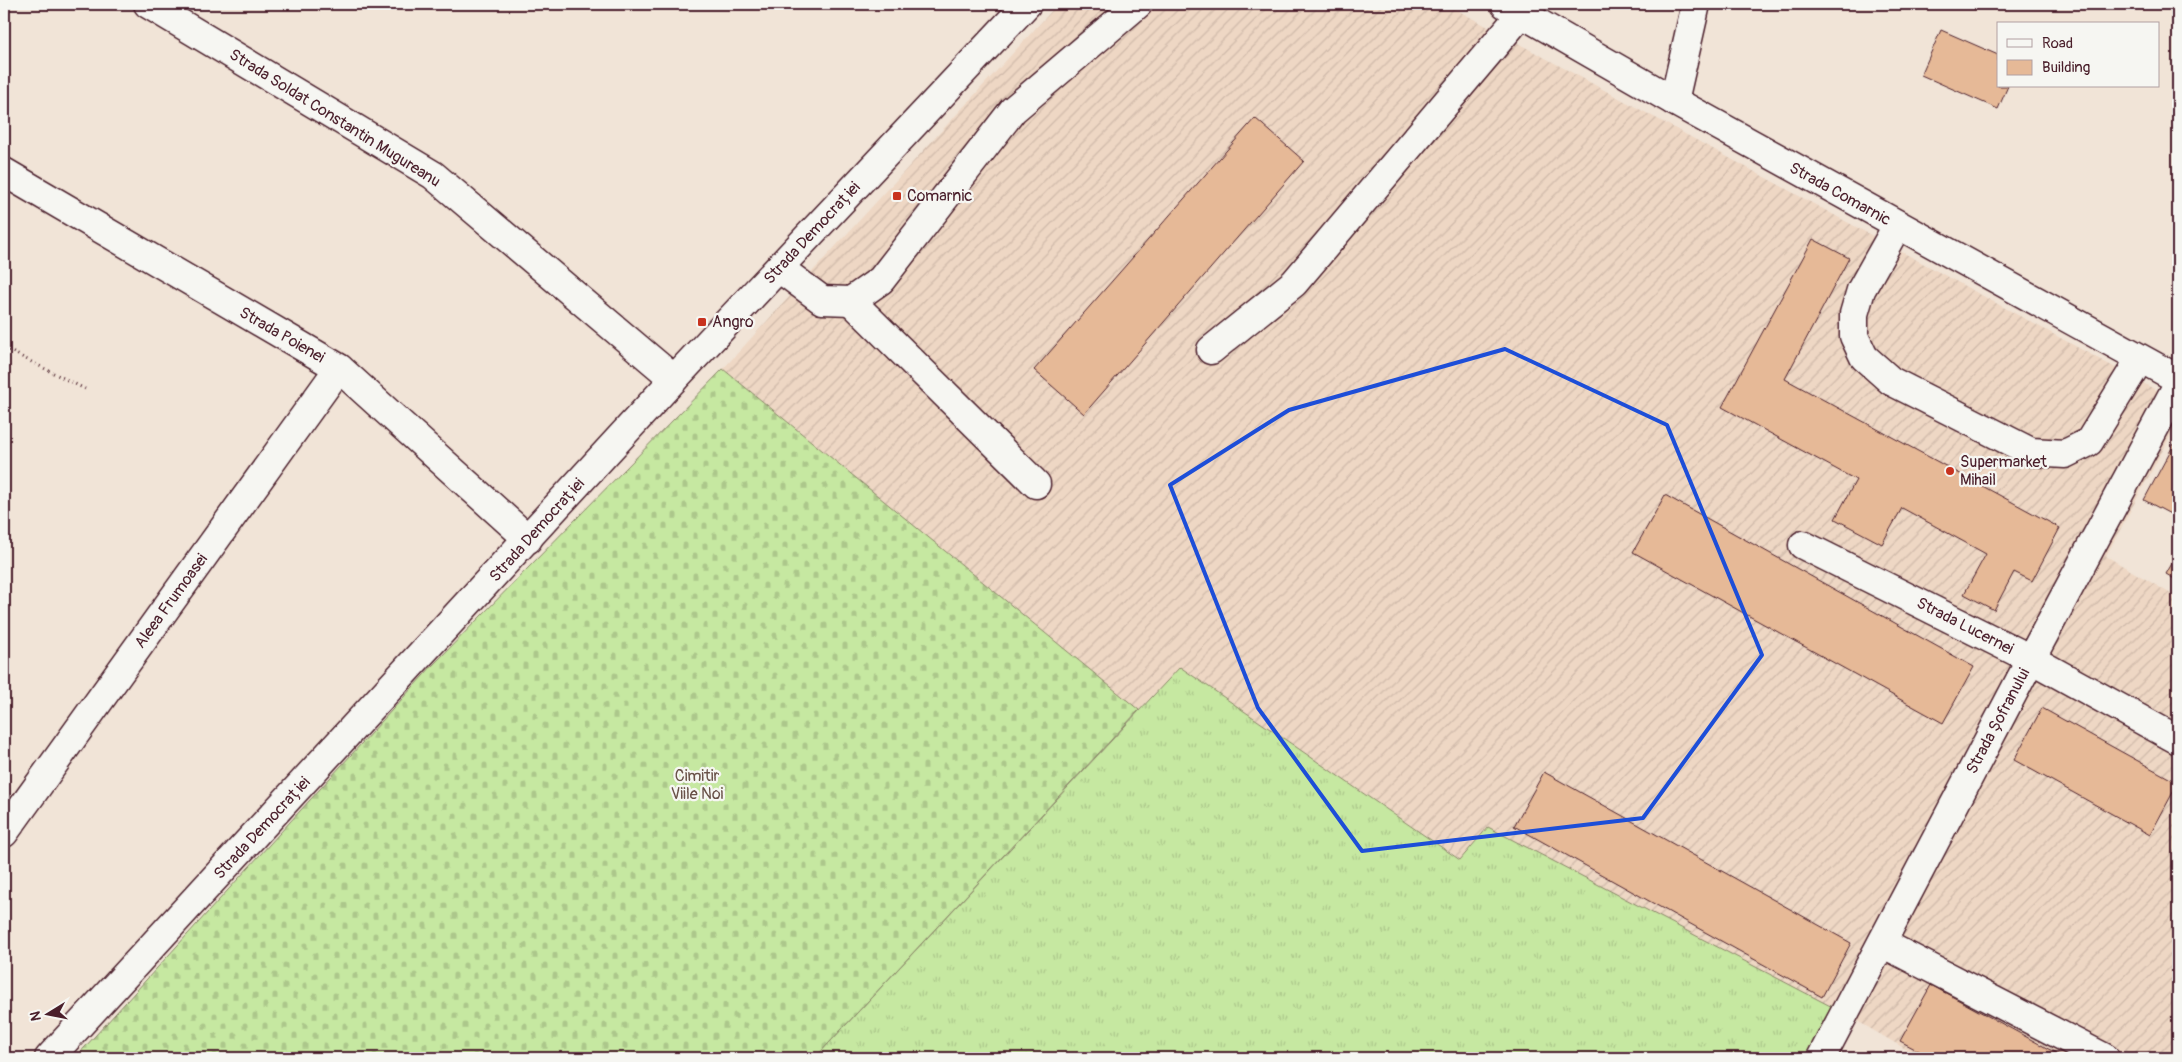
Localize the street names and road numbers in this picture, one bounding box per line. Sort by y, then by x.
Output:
street label: Strada Soldat Constantin Mugureanu [226,45,444,191]
street label: Strada Comarnic [1786,158,1894,230]
street label: Strada Democrației [759,178,865,288]
street label: Strada Poienei [236,303,328,368]
street label: Strada Democrației [485,474,589,586]
street label: Aleea Frumoasei [130,550,212,652]
street label: Strada Lucernei [1913,593,2017,659]
street label: Strada Șofranului [1962,665,2034,777]
street label: Strada Democrației [209,773,315,883]

